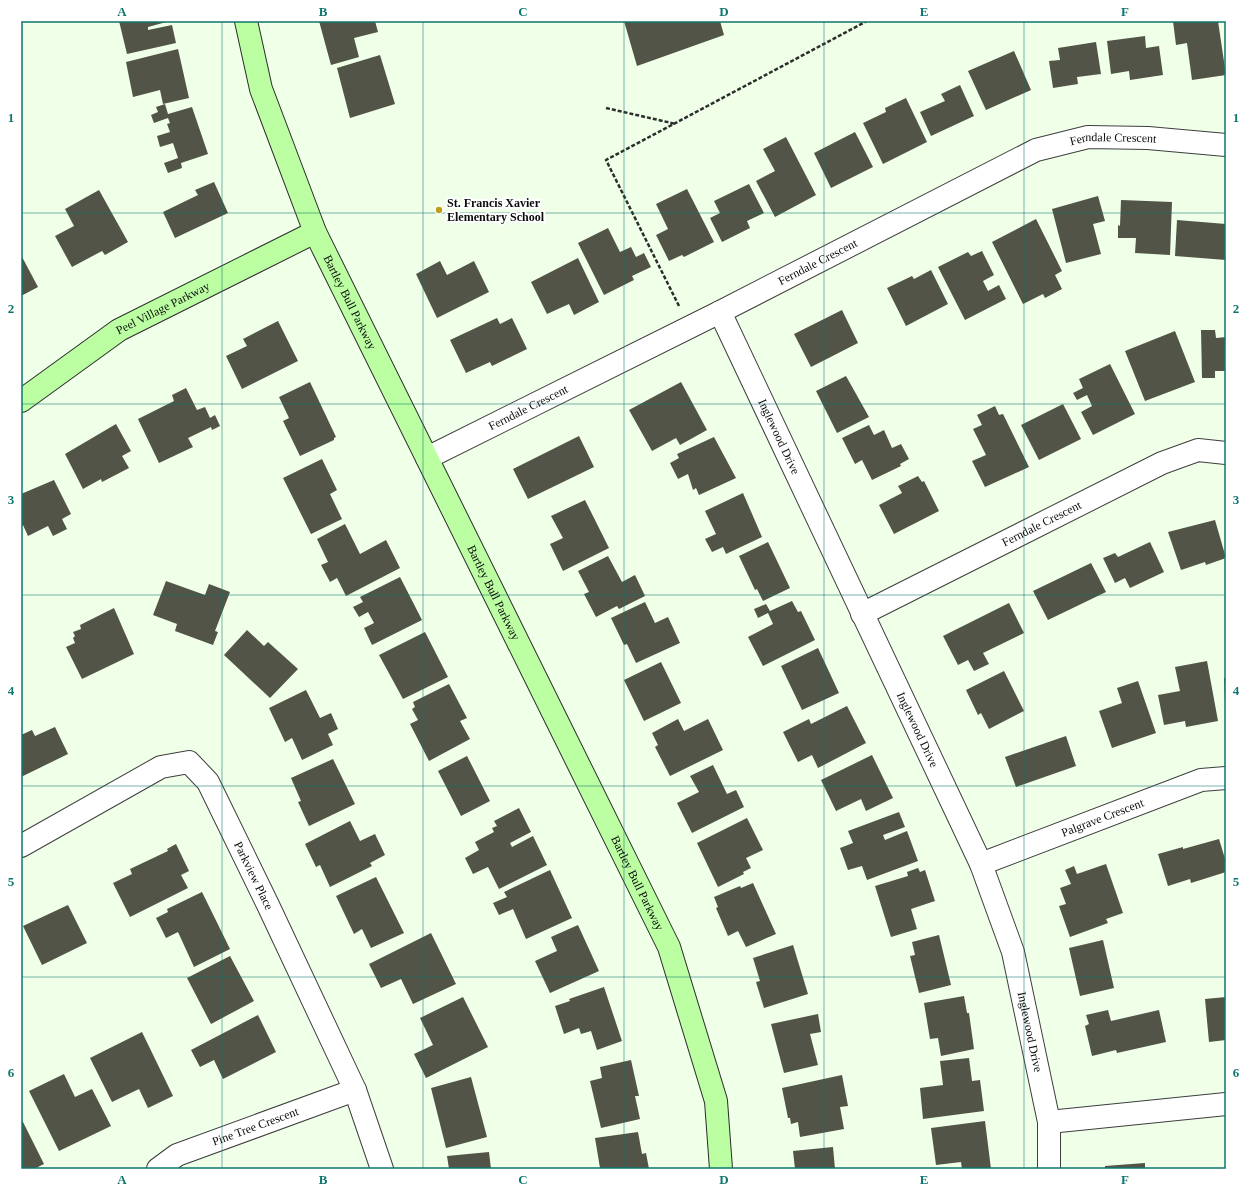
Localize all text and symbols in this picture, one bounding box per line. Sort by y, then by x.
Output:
text: A [117,4,127,19]
text: B [319,4,328,19]
text: C [518,4,528,19]
text: D [719,4,729,19]
text: E [920,4,928,19]
text: F [1121,4,1129,19]
text: 1 [8,110,14,125]
text: 1 [1233,110,1239,125]
street label: Ferndale Crescent [1068,130,1158,148]
place label: St. Francis Xavier Elementary School [447,196,545,224]
marker: St. Francis Xavier Elementary School [434,205,444,215]
street label: Ferndale Crescent [776,236,860,288]
street label: Bartley Bull Parkway [320,253,379,352]
street label: Peel Village Parkway [114,279,212,337]
text: 2 [8,301,14,316]
text: 2 [1233,301,1239,316]
street label: Ferndale Crescent [486,382,571,433]
street label: Inglewood Drive [755,397,803,477]
text: 3 [8,492,15,507]
text: 3 [1233,492,1240,507]
street label: Ferndale Crescent [1000,498,1084,549]
street label: Bartley Bull Parkway [464,543,523,642]
text: 4 [8,683,15,698]
text: 4 [1233,683,1240,698]
street label: Inglewood Drive [894,690,941,770]
street label: Palgrave Crescent [1059,795,1146,840]
street label: Bartley Bull Parkway [608,833,667,933]
street label: Parkview Place [231,839,276,912]
text: 5 [8,874,15,889]
text: 5 [1233,874,1240,889]
street label: Inglewood Drive [1015,991,1045,1073]
text: 6 [8,1065,15,1080]
text: 6 [1233,1065,1240,1080]
street label: Pine Tree Crescent [210,1104,301,1149]
text: A [117,1172,127,1187]
text: B [319,1172,328,1187]
text: C [518,1172,528,1187]
text: D [719,1172,729,1187]
text: E [920,1172,928,1187]
text: F [1121,1172,1129,1187]

